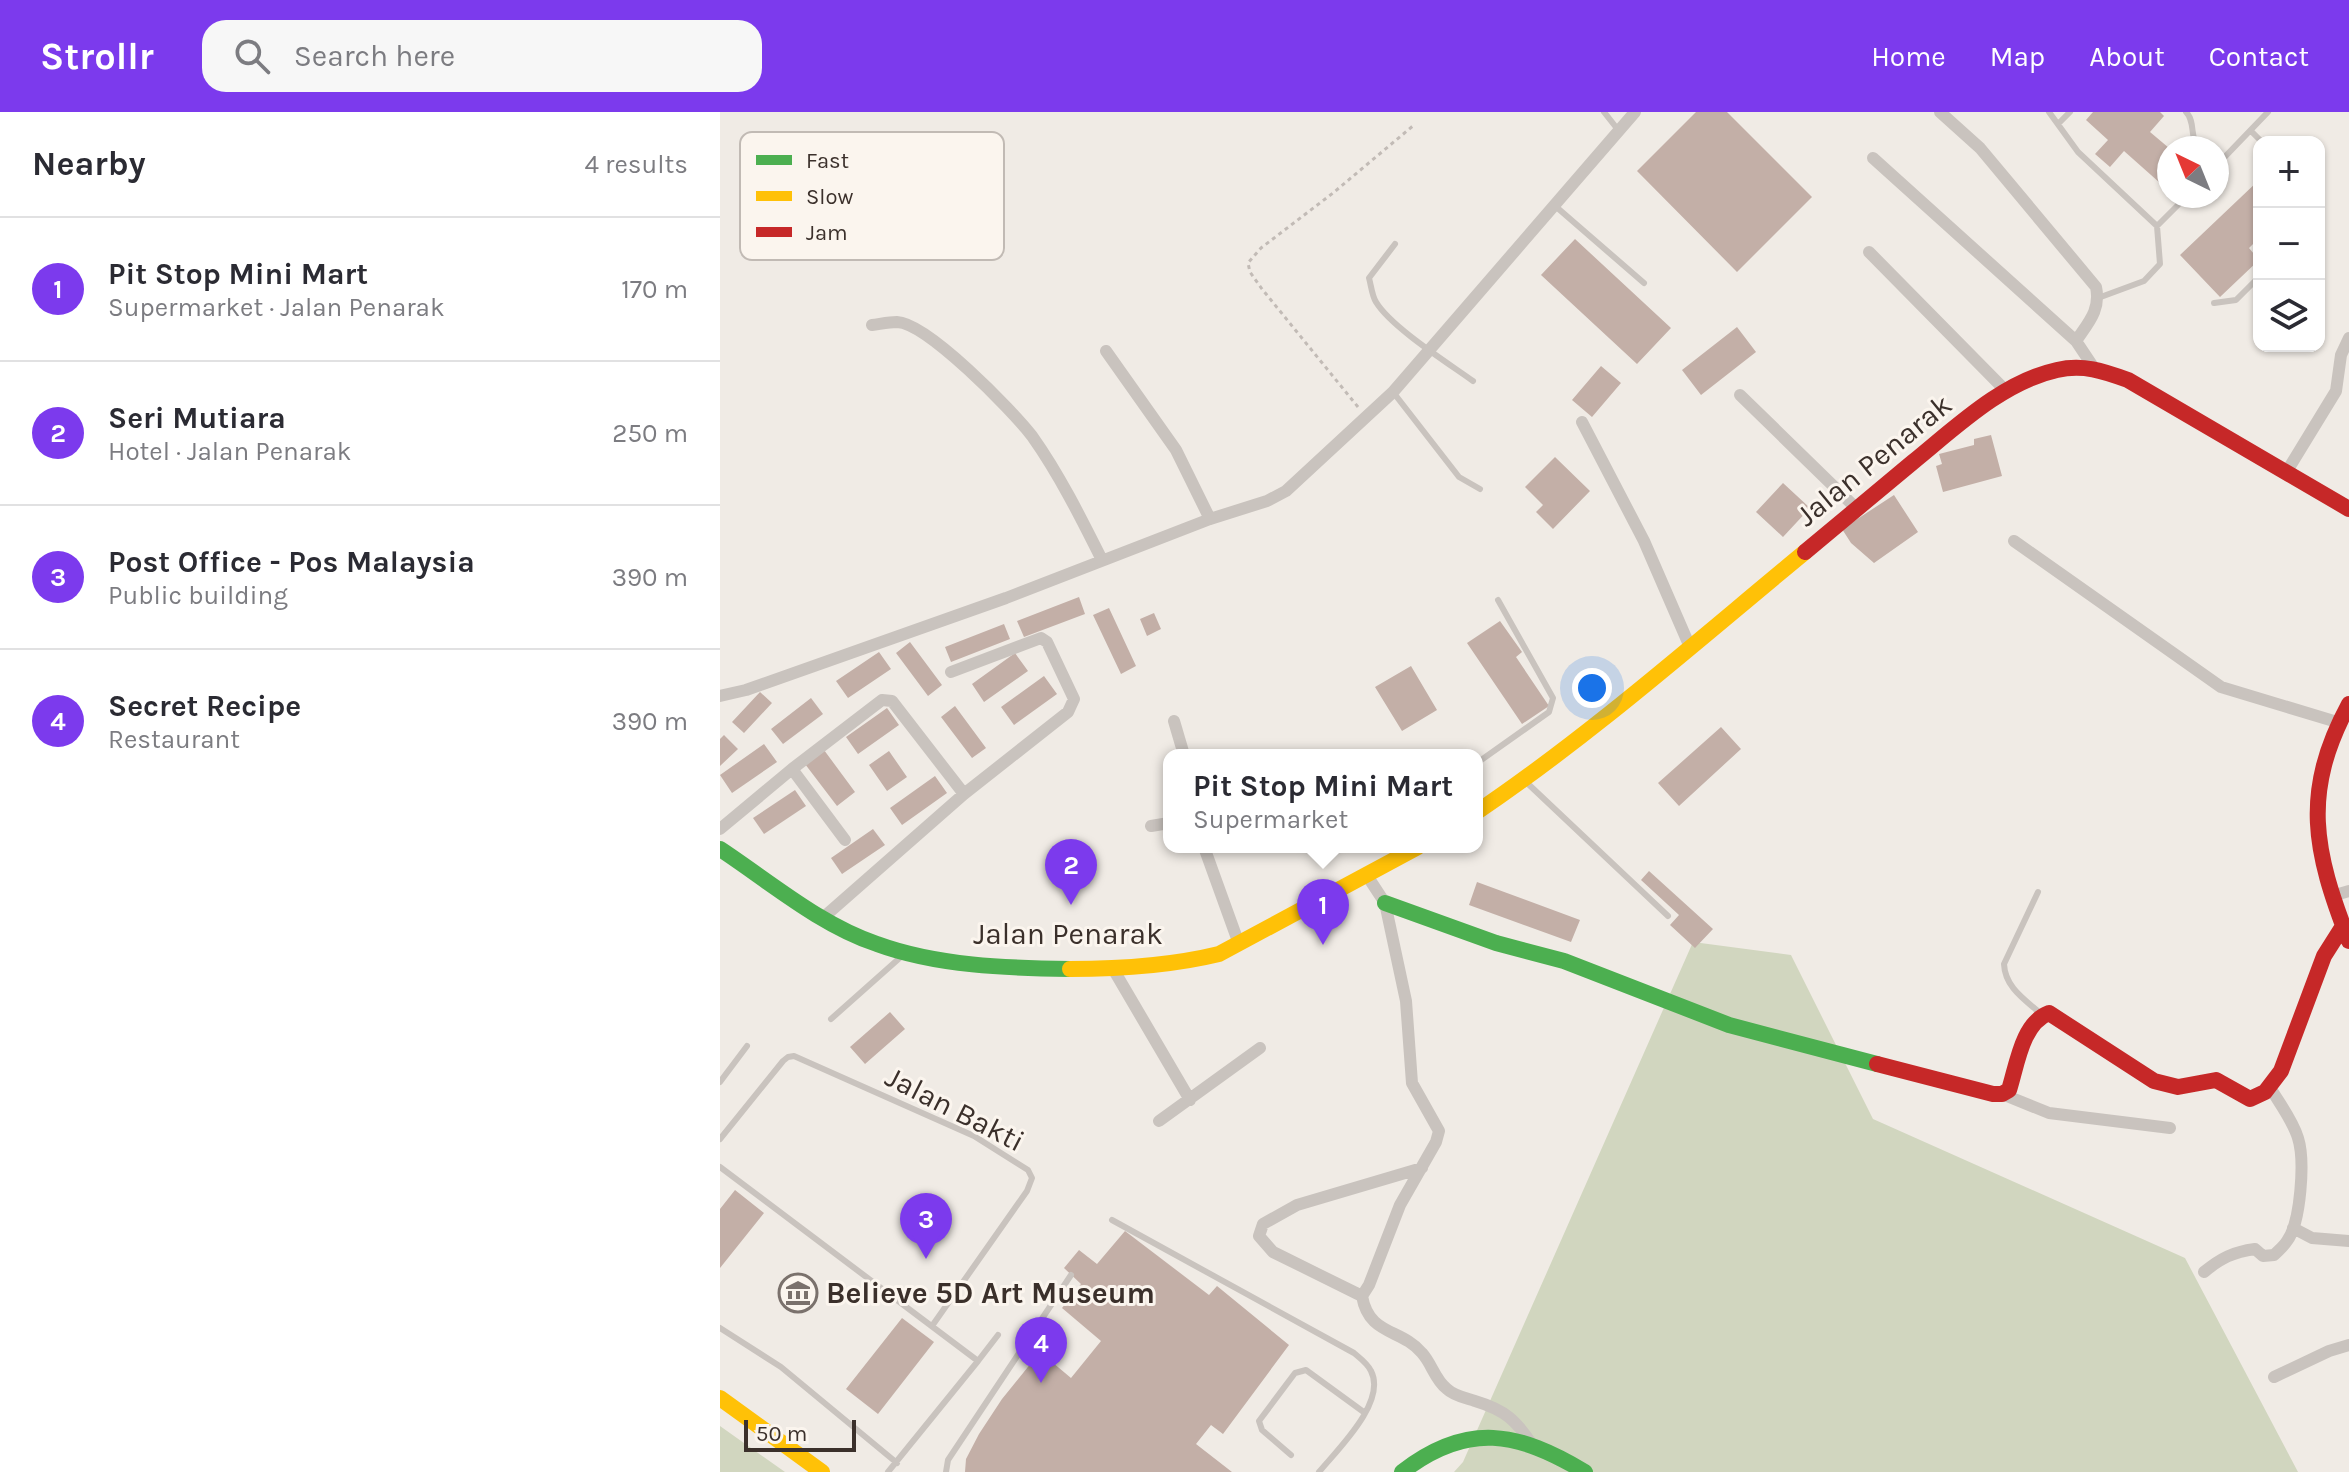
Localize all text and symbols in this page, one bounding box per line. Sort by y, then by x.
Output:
search box [202,20,762,92]
text: Strollr [40,34,154,79]
icon: search [230,34,274,78]
text: Search here [294,38,455,74]
text: Home [1871,40,1946,73]
text: Map [1990,40,2045,73]
text: About [2089,40,2165,73]
text: Contact [2209,40,2309,73]
legend [740,132,1004,260]
north arrow [2157,136,2229,208]
map controls [2253,136,2325,352]
button: + [2253,136,2325,208]
text: Nearby [32,144,146,184]
text: Fast [806,148,849,174]
text: 4 results [584,149,688,180]
text: Slow [806,184,853,210]
button: − [2253,208,2325,280]
text: Jam [806,220,848,246]
text: Pit Stop Mini Mart [108,256,368,292]
text: 1 [53,274,63,305]
text: 170 m [621,274,688,305]
button: layers [2253,280,2325,352]
text: Supermarket · Jalan Penarak [108,292,445,323]
street label: Jalan Penarak [1789,386,1959,534]
text: Seri Mutiara [108,400,286,436]
text: 2 [50,418,66,449]
text: 250 m [612,418,688,449]
text: Hotel · Jalan Penarak [108,436,351,467]
text: Post Office - Pos Malaysia [108,544,475,580]
text: 3 [50,562,66,593]
text: 390 m [612,562,688,593]
text: Public building [108,580,288,611]
your location [1572,668,1612,708]
text: Secret Recipe [108,688,301,724]
text: 4 [50,706,66,737]
text: 390 m [612,706,688,737]
text: Restaurant [108,724,240,755]
popup [1163,749,1483,853]
text: Pit Stop Mini Mart [1193,768,1453,804]
text: Supermarket [1193,804,1348,835]
pin: 2 [1045,839,1097,905]
pin: 1 [1297,879,1349,945]
street label: Jalan Penarak [973,916,1163,952]
street label: Jalan Bakti [880,1059,1030,1159]
pin: 3 [900,1193,952,1259]
museum icon: Believe 5D Art Museum [777,1272,819,1314]
place label: Believe 5D Art Museum [826,1275,1155,1311]
pin: 4 [1015,1317,1067,1383]
scale bar [744,1416,856,1452]
text: 50 m [756,1421,807,1447]

